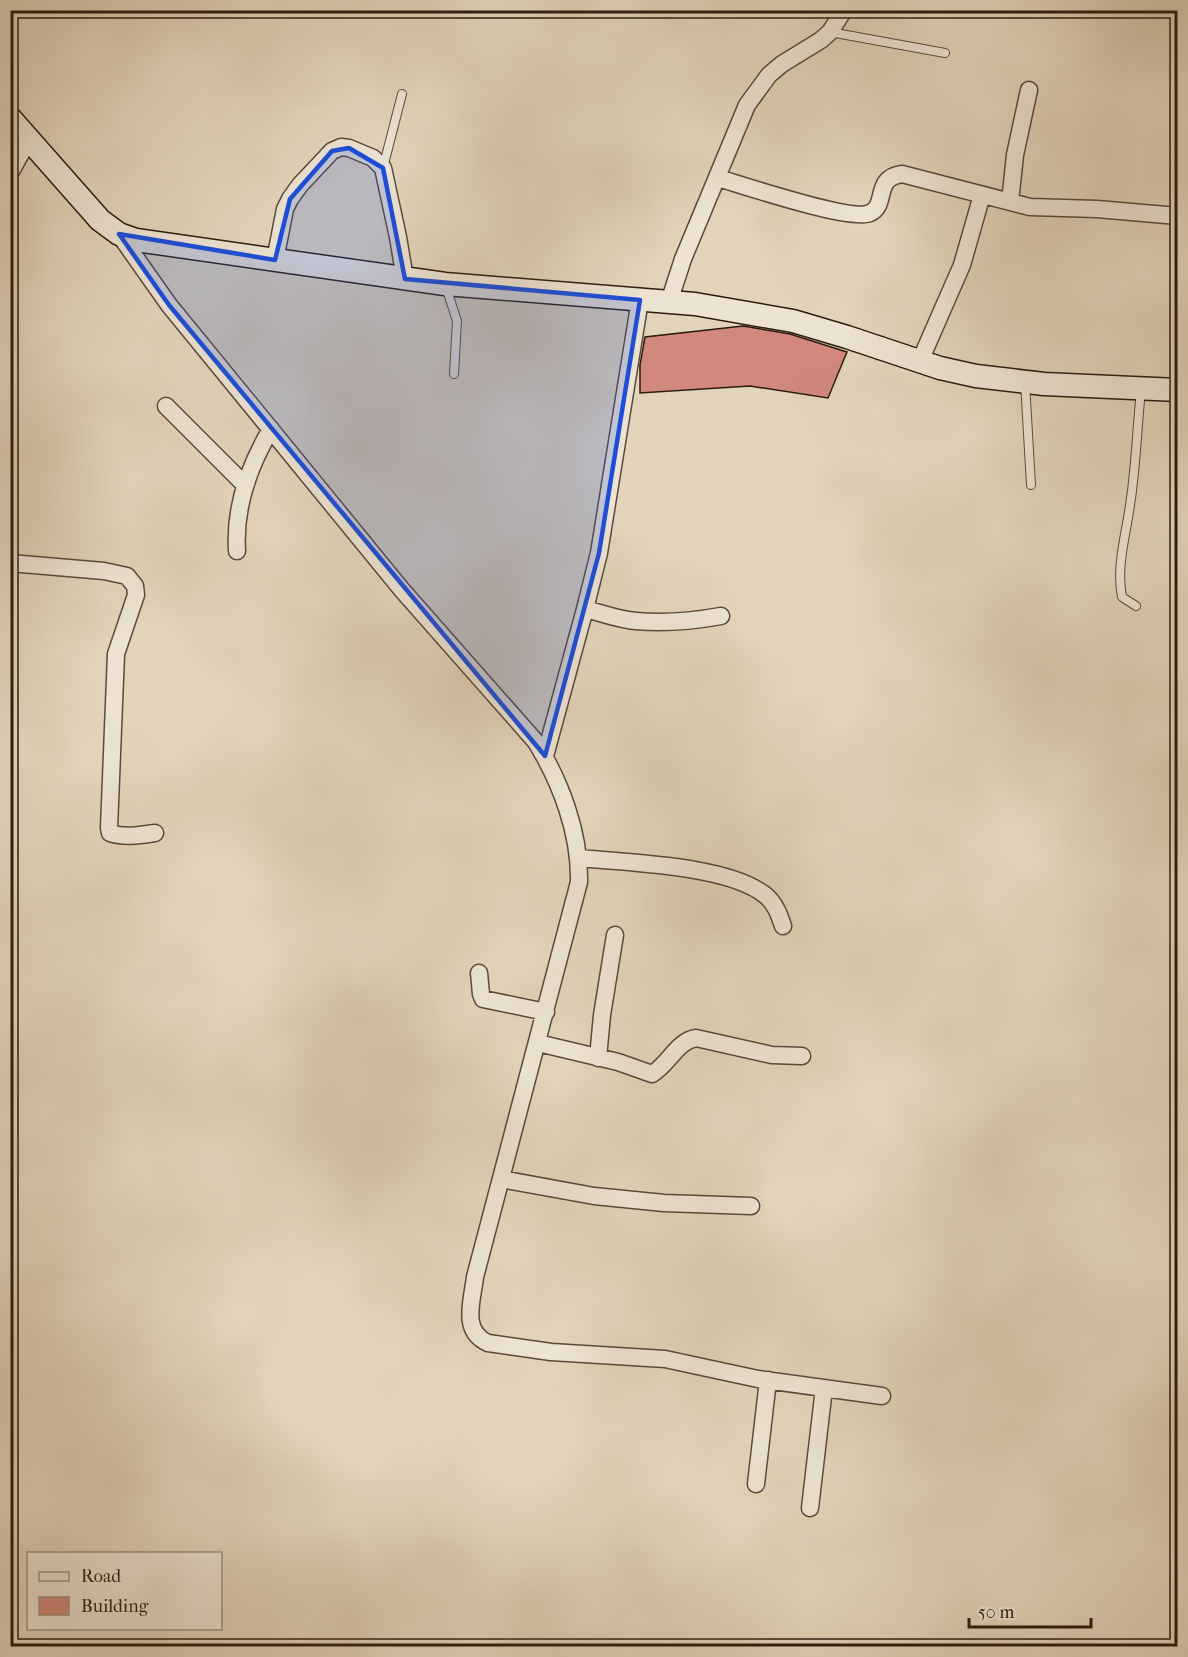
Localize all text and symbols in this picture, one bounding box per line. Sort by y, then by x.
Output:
legend [27,1552,222,1630]
text: Road [81,1566,121,1587]
scale bar [969,1591,1090,1629]
text: Building [81,1596,149,1617]
text: 50 m [978,1602,1015,1623]

